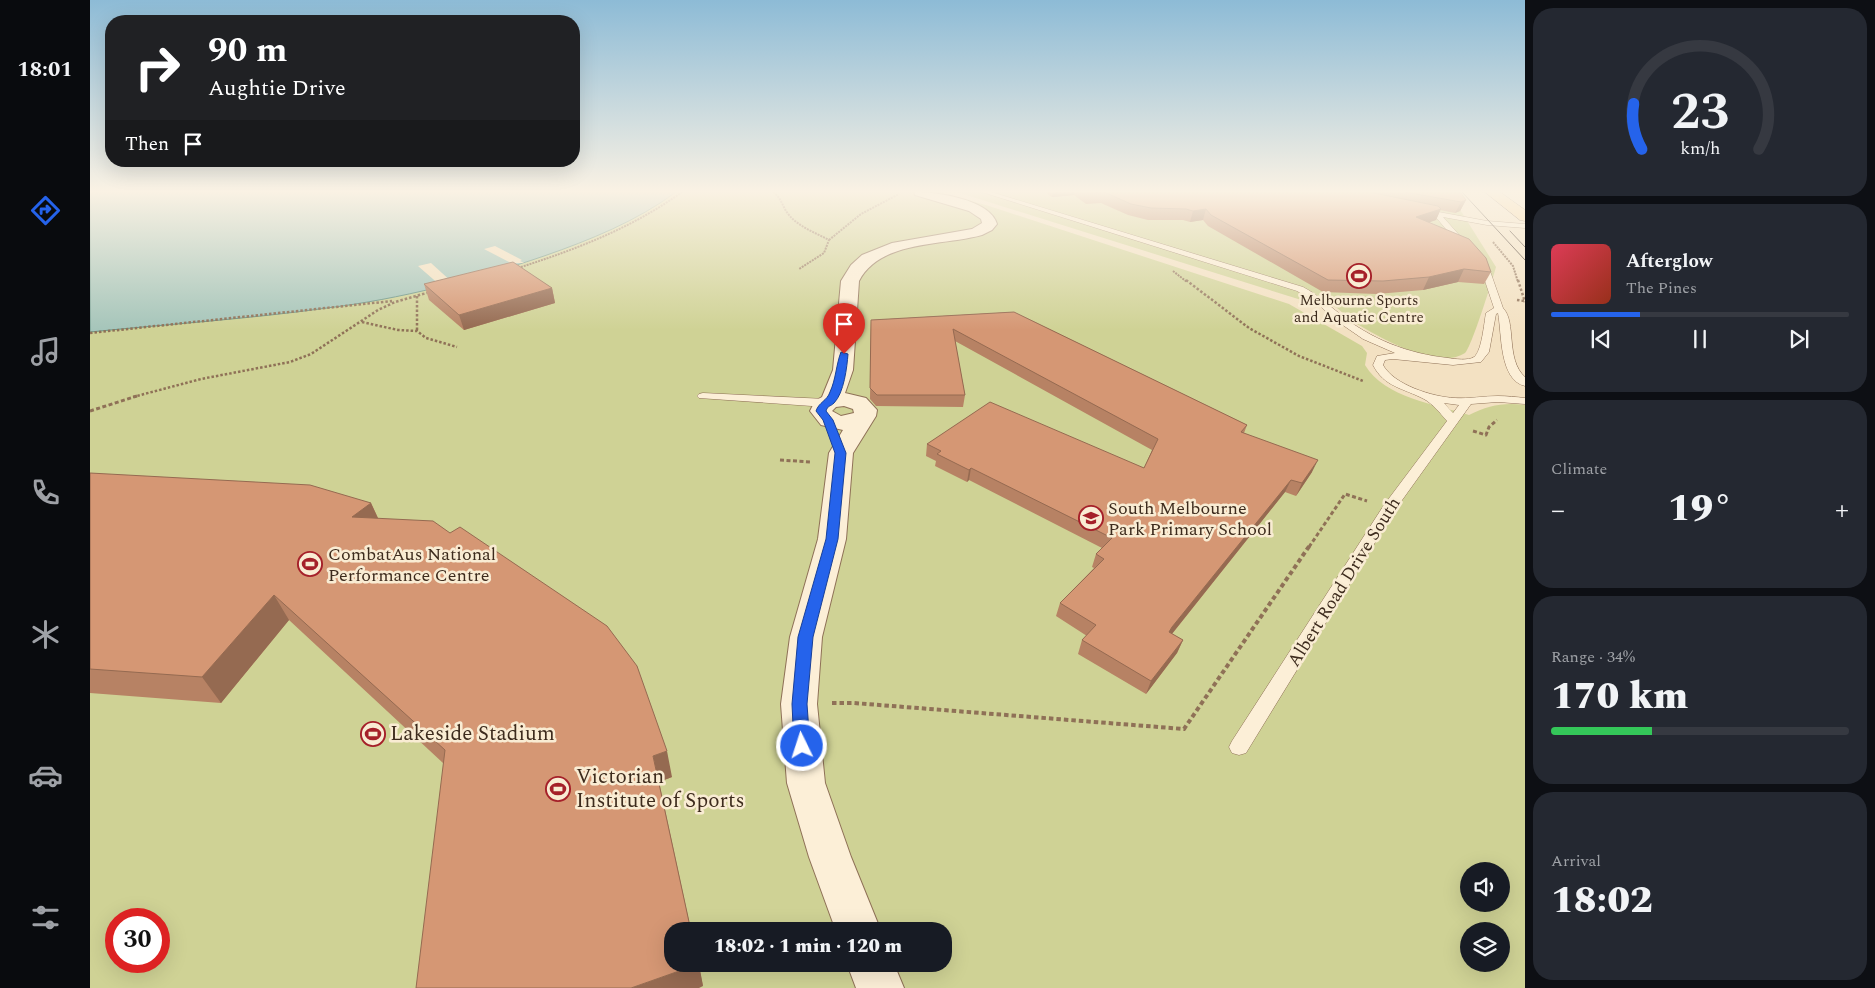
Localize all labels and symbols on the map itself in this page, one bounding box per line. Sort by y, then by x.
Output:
sports icon: Melbourne Sports and Aquatic Centre [1346,263,1372,289]
place label: Melbourne Sports and Aquatic Centre [1294,289,1424,329]
pin [823,303,865,354]
street label: Albert Road Drive South [1281,492,1407,672]
place label: South Melbourne Park Primary School [1108,495,1272,543]
school or university icon: South Melbourne Park Primary School [1078,505,1104,531]
place label: CombatAus National Performance Centre [328,541,496,589]
sports icon: CombatAus National Performance Centre [297,551,323,577]
place label: Lakeside Stadium [390,718,555,750]
position arrow [775,719,827,771]
sports icon: Lakeside Stadium [360,721,386,747]
place label: Victorian Institute of Sports [576,761,744,817]
sports icon: Victorian Institute of Sports [545,776,571,802]
speed limit sign: 30 [105,908,170,973]

